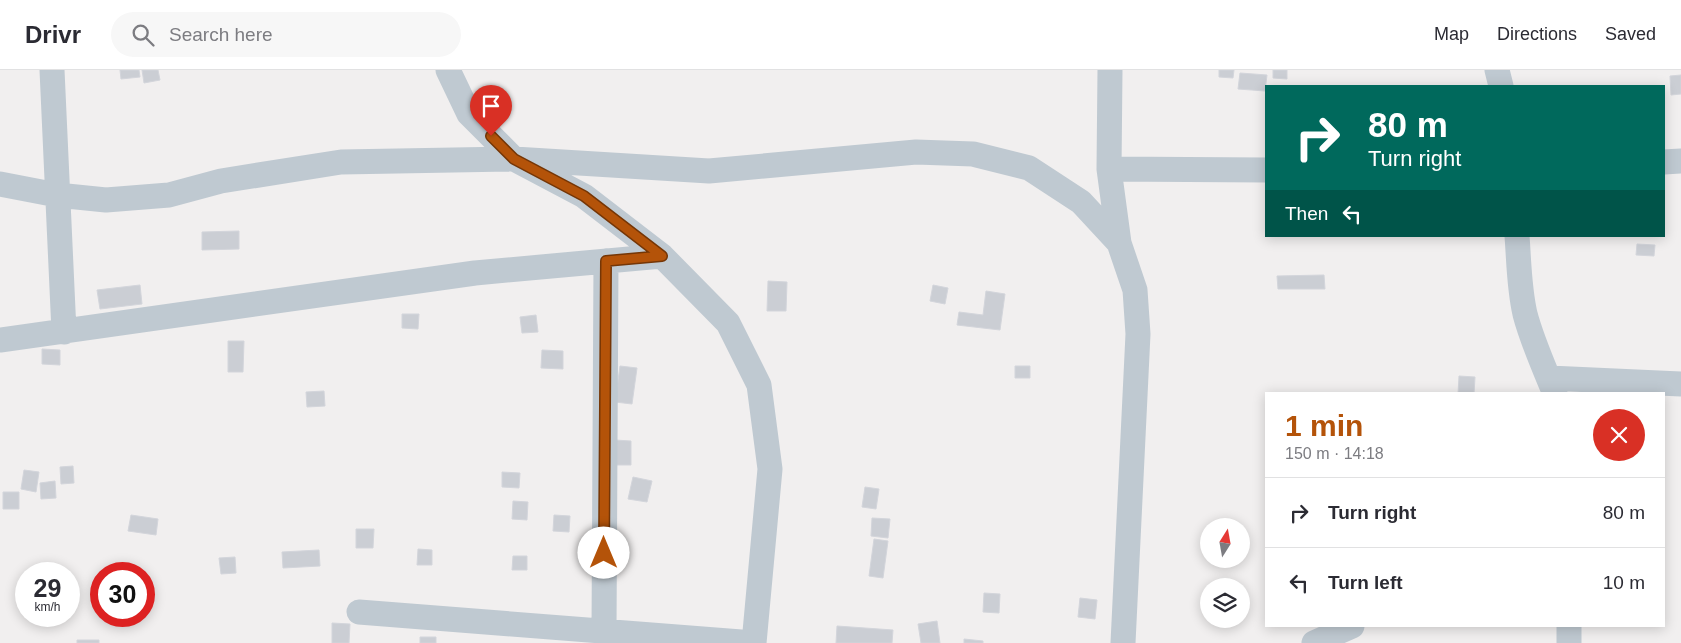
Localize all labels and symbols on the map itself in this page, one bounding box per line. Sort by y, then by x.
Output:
pin [470,85,512,136]
north arrow [1200,518,1250,568]
position arrow [577,526,629,578]
speed limit sign: 30 [90,562,155,627]

